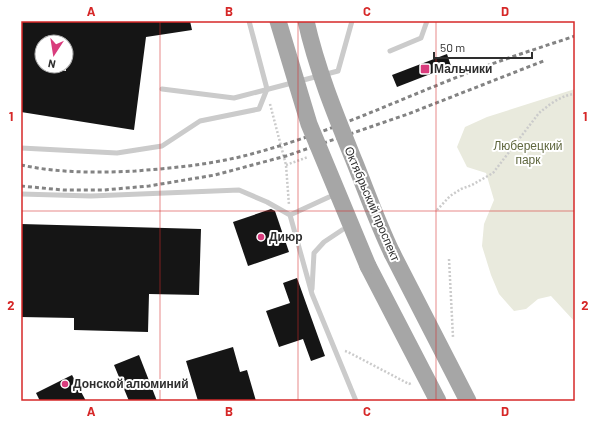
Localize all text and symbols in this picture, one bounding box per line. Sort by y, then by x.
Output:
text: A [87,3,96,19]
text: B [225,3,233,19]
text: C [363,3,371,19]
text: D [501,3,509,19]
north arrow [34,34,74,74]
scale bar [434,34,532,60]
text: 50 m [440,40,465,54]
text: N [47,57,57,71]
place label: Мальчики [434,61,493,75]
marker: Мальчики [419,63,431,75]
text: 1 [9,108,13,124]
text: 1 [583,108,587,124]
park label: Люберецкий парк [493,138,563,167]
street label: Октябрьский проспект [341,144,404,264]
place label: Диюр [269,229,303,244]
marker: Диюр [256,232,266,242]
text: 2 [7,297,15,313]
text: 2 [581,297,589,313]
place label: Донской алюминий [73,376,189,391]
marker: Донской алюминий [60,379,70,389]
text: A [87,403,96,419]
text: B [225,403,233,419]
text: C [363,403,371,419]
text: D [501,403,509,419]

